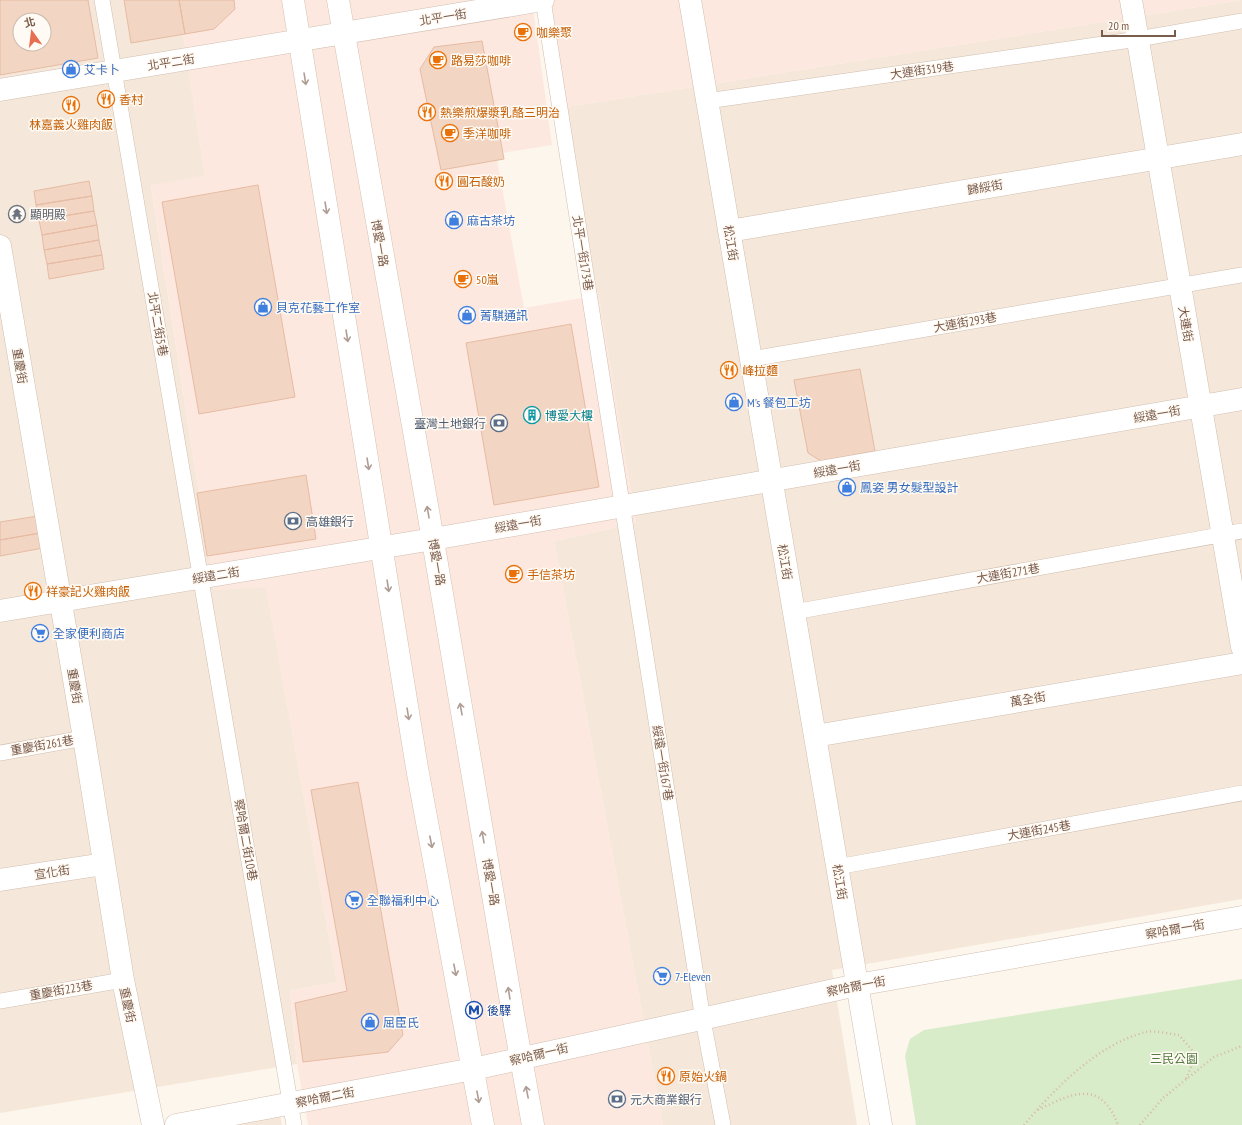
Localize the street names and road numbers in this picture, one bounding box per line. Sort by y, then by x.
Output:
street label: 北平一街 [418,6,468,28]
street label: 北平二街 [146,51,196,73]
street label: 大連街319巷 [889,58,955,82]
street label: 歸綏街 [966,176,1004,198]
street label: 北平一街173巷 [570,214,596,292]
street label: 博愛一路 [368,218,392,268]
street label: 松江街 [720,224,742,262]
street label: 北平二街5巷 [145,290,171,358]
street label: 大連街 [1175,305,1197,343]
street label: 大連街293巷 [932,309,998,335]
street label: 重慶街 [9,347,31,385]
street label: 綏遠一街 [1132,402,1182,426]
street label: 綏遠一街 [812,457,862,481]
street label: 綏遠一街 [493,512,543,536]
street label: 博愛一路 [425,537,449,587]
street label: 松江街 [774,543,796,581]
street label: 大連街271巷 [975,560,1041,586]
street label: 綏遠二街 [191,564,241,586]
street label: 重慶街 [64,667,86,705]
street label: 萬全街 [1009,688,1047,710]
street label: 綏遠一街167巷 [650,724,676,802]
street label: 重慶街261巷 [9,732,75,758]
street label: 察哈爾二街10巷 [231,798,261,882]
street label: 大連街245巷 [1006,817,1072,843]
street label: 博愛一路 [479,857,503,907]
street label: 宣化街 [33,862,71,882]
street label: 松江街 [829,863,851,901]
street label: 察哈爾一街 [1144,916,1206,942]
street label: 察哈爾一街 [825,973,887,999]
street label: 重慶街223巷 [28,977,94,1003]
street label: 重慶街 [117,986,139,1024]
street label: 察哈爾一街 [508,1040,570,1068]
street label: 察哈爾二街 [294,1084,356,1110]

